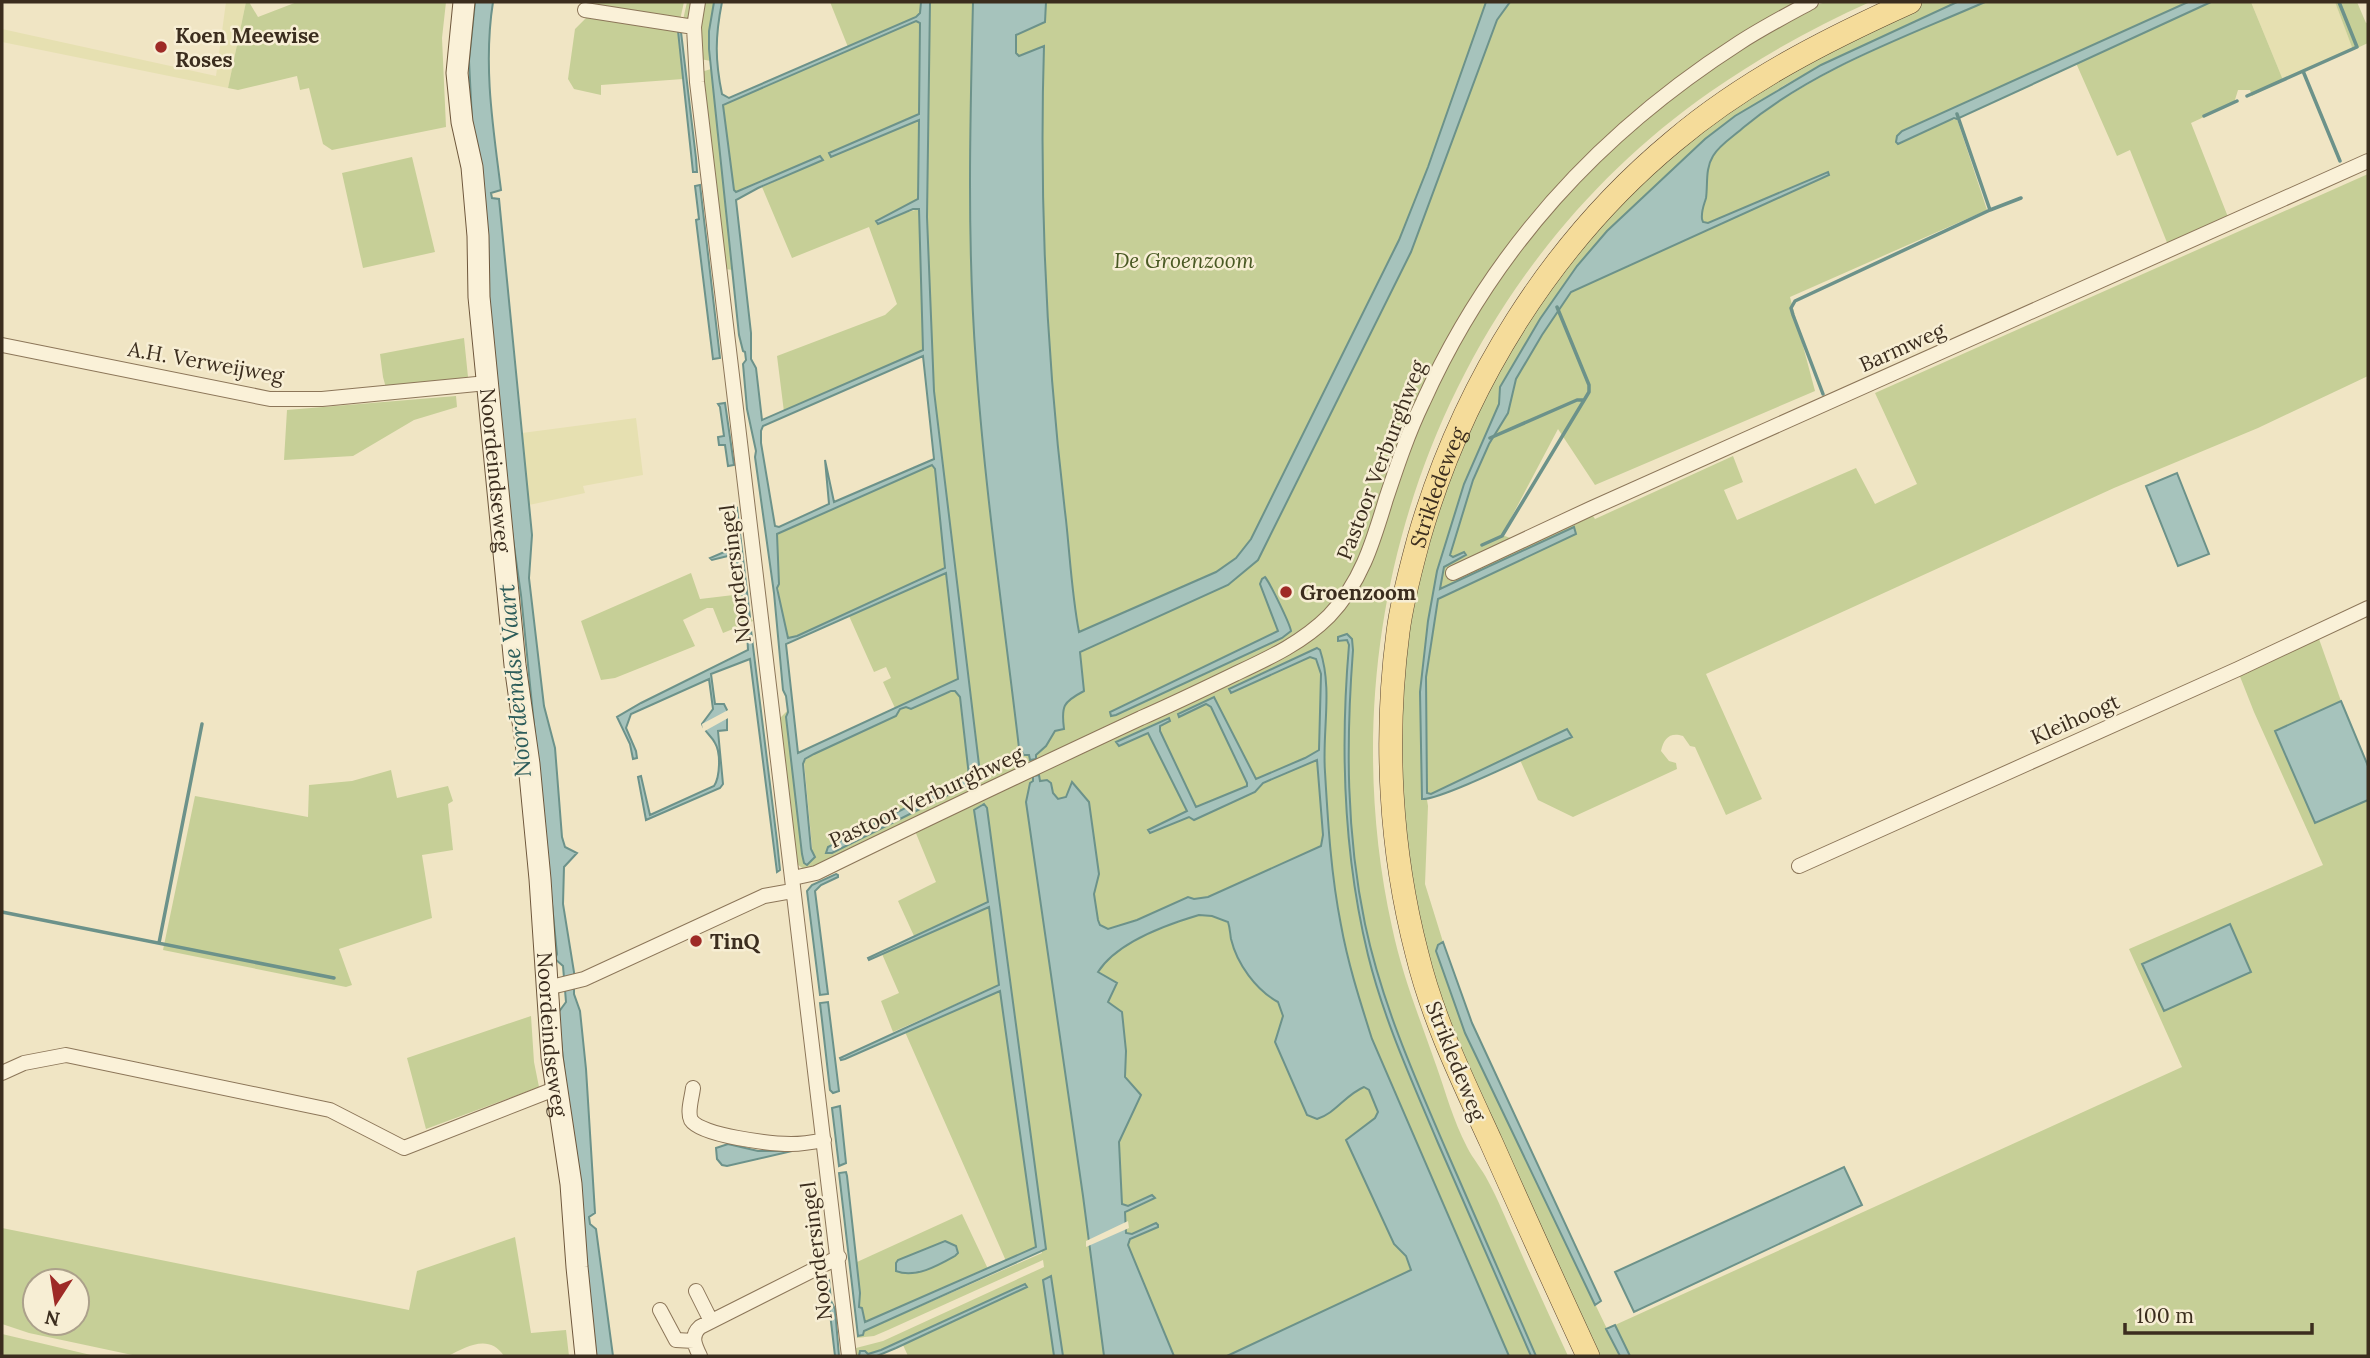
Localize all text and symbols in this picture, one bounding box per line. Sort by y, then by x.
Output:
place label: Koen Meewise Roses [175,22,319,73]
marker: Koen Meewise Roses [153,39,169,55]
park label: De Groenzoom [1114,247,1255,274]
street label: Barmweg [1855,316,1950,378]
street label: A.H. Verweijweg [125,335,286,389]
street label: Pastoor Verburghweg [1330,356,1432,564]
street label: Noordeindseweg [474,387,517,554]
street label: Strikledeweg [1404,422,1472,551]
street label: Noordersingel [713,503,757,645]
place label: Groenzoom [1300,579,1416,606]
water label: Noordeindse Vaart [491,583,537,779]
marker: Groenzoom [1278,584,1294,600]
street label: Kleihoogt [2026,687,2124,750]
street label: Pastoor Verburghweg [824,740,1028,854]
place label: TinQ [710,928,761,955]
marker: TinQ [688,933,704,949]
street label: Noordeindseweg [531,951,574,1119]
street label: Strikledeweg [1420,997,1492,1125]
street label: Noordersingel [794,1180,838,1322]
north arrow [21,1267,91,1337]
scale bar [2125,1292,2312,1336]
text: 100 m [2136,1302,2194,1329]
text: N [42,1305,62,1332]

